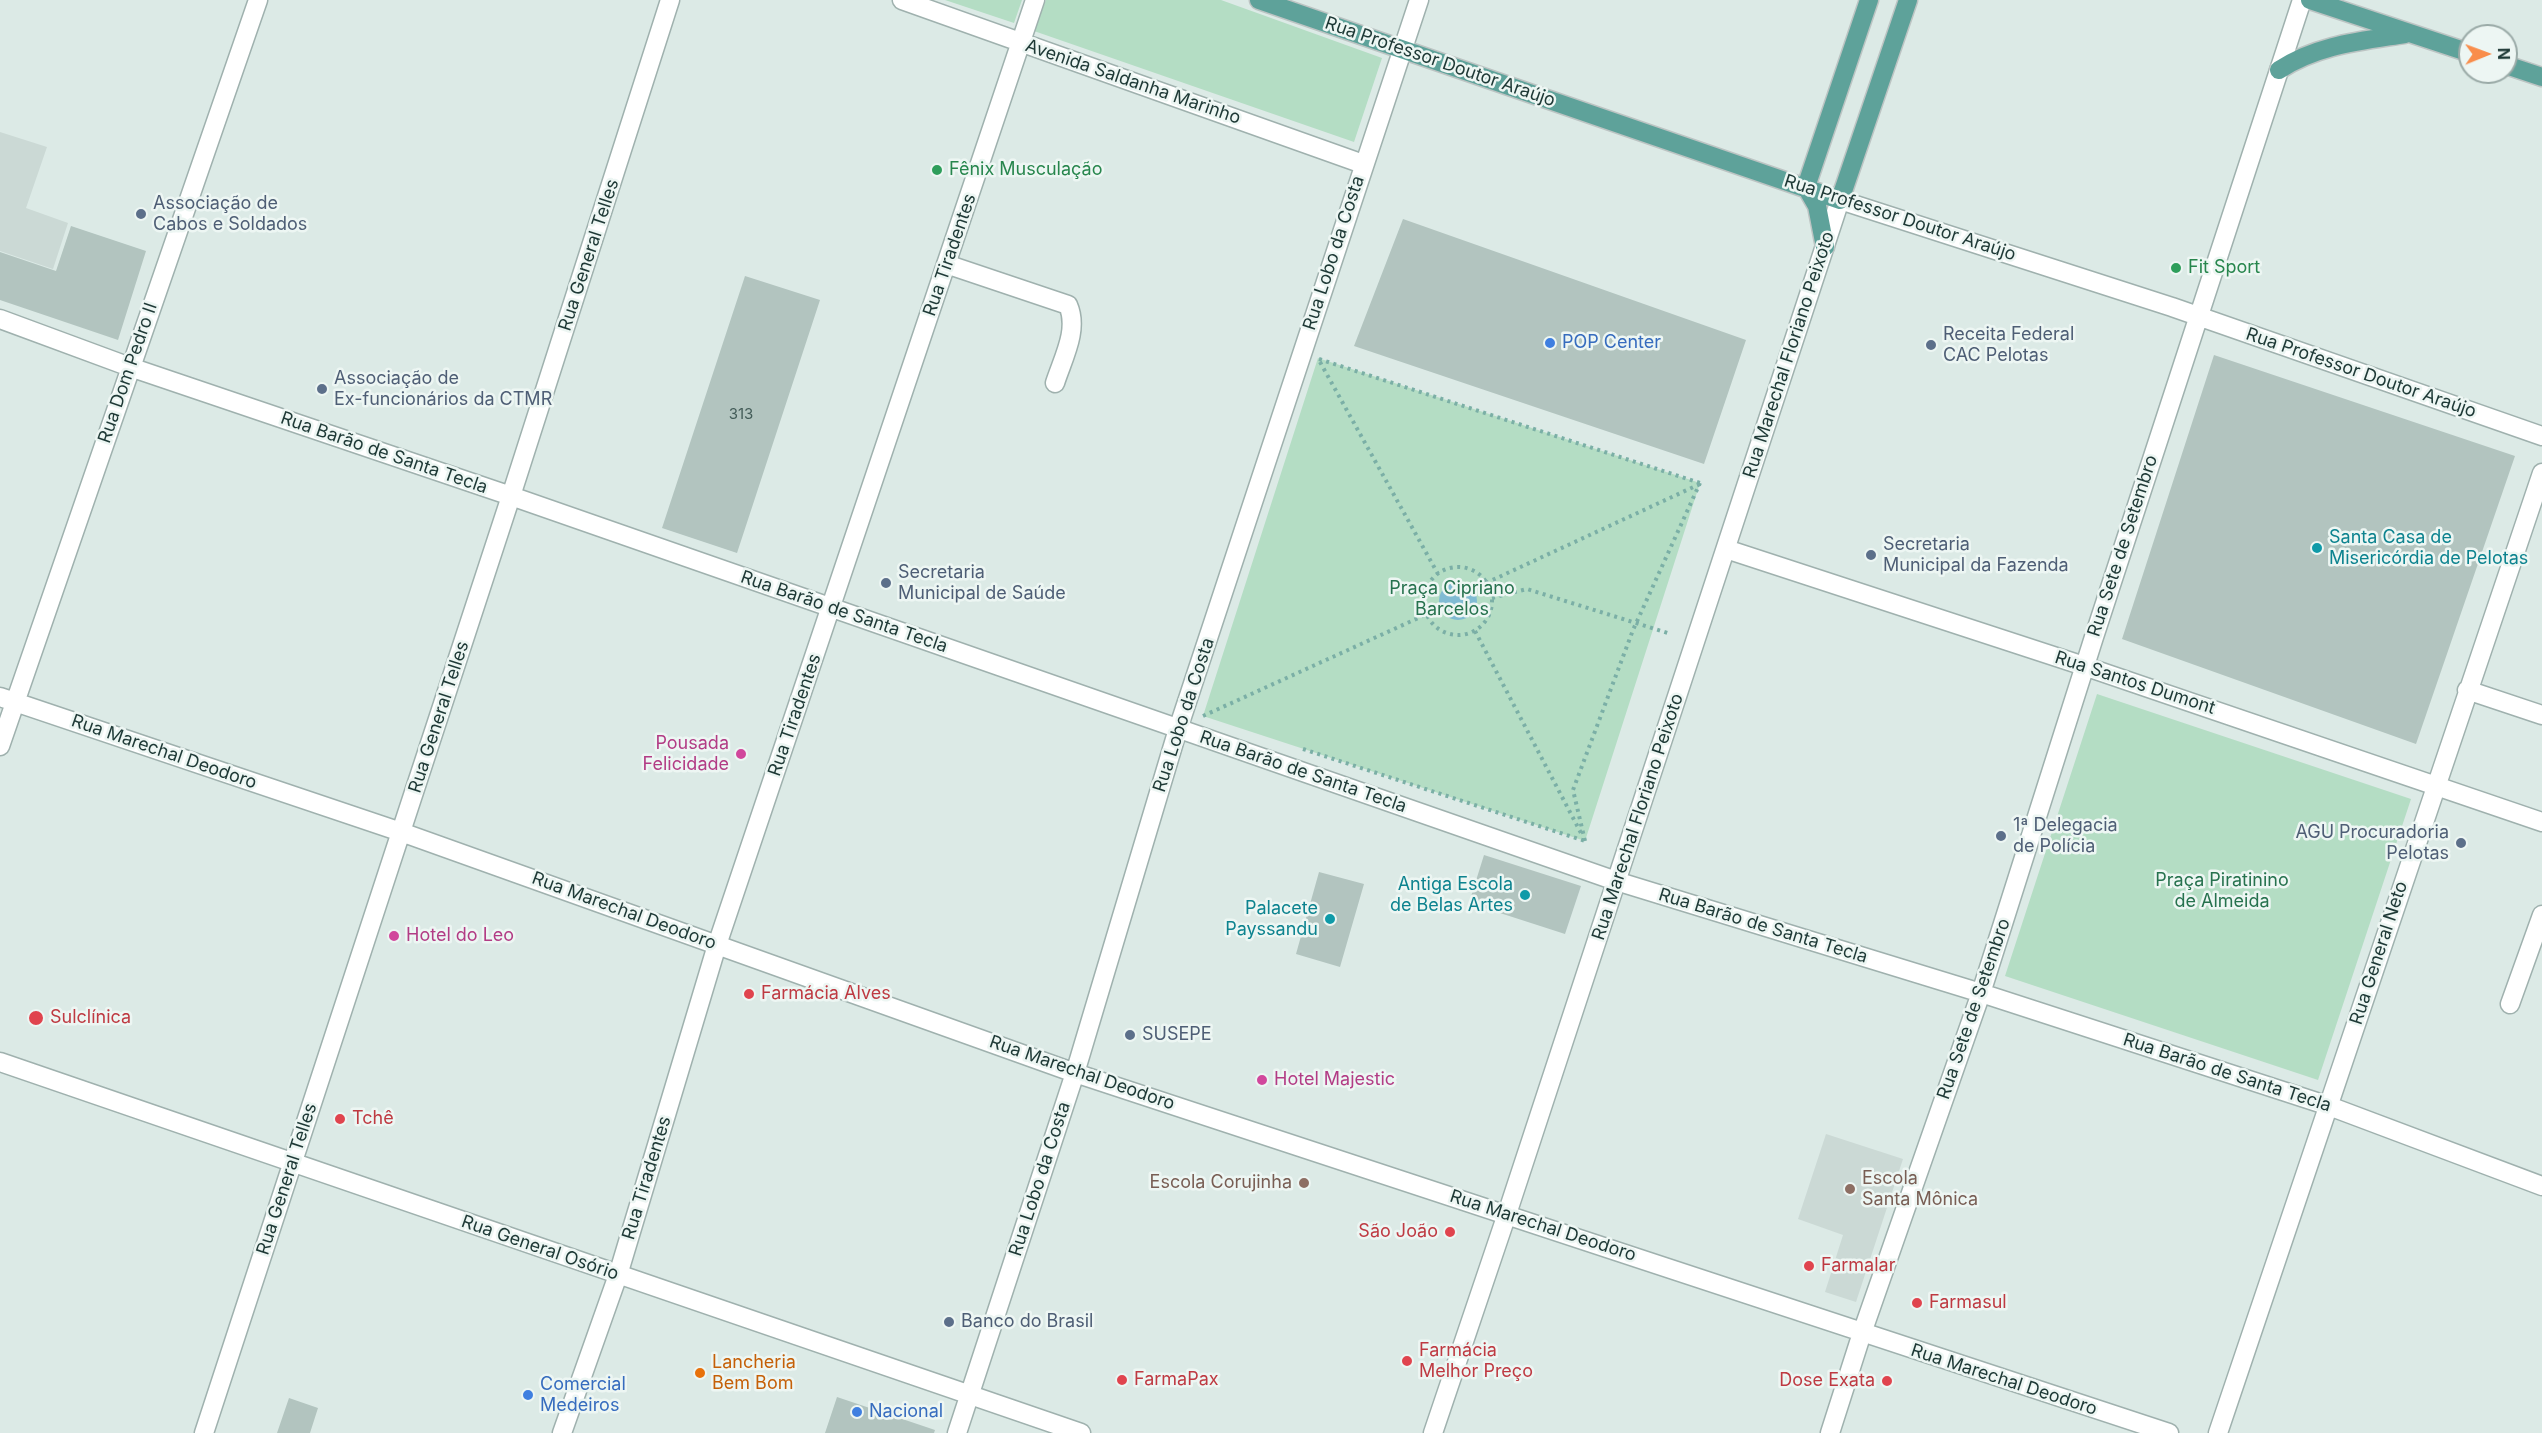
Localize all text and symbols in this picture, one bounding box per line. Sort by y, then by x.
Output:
street label: Rua Professor Doutor Araújo [1322,12,1558,112]
north arrow [2458,24,2518,84]
street label: Avenida Saldanha Marinho [1023,35,1243,129]
text: N [2494,47,2514,60]
place label: Fênix Musculação [949,159,1102,181]
marker: Fênix Musculação [930,163,944,177]
street label: Rua Professor Doutor Araújo [1781,170,2019,266]
street label: Rua Lobo da Costa [1299,173,1369,333]
street label: Rua General Telles [554,176,624,334]
street label: Rua Tiradentes [919,191,981,319]
place label: Associação de Cabos e Soldados [153,193,307,236]
marker: Associação de Cabos e Soldados [134,207,148,221]
street label: Rua Marechal Floriano Peixoto [1739,229,1839,481]
place label: Fit Sport [2188,257,2260,279]
marker: Fit Sport [2169,261,2183,275]
street label: Rua Dom Pedro II [94,300,162,446]
street label: Rua Professor Doutor Araújo [2243,323,2479,423]
place label: Receita Federal CAC Pelotas [1943,324,2074,366]
place label: POP Center [1562,332,1661,354]
marker: POP Center [1543,336,1557,350]
marker: Receita Federal CAC Pelotas [1924,338,1938,352]
place label: Associação de Ex-funcionários da CTMR [334,368,552,410]
marker: Associação de Ex-funcionários da CTMR [315,382,329,396]
house number: 313 [729,405,753,423]
street label: Rua Barão de Santa Tecla [278,407,490,499]
street label: Rua Sete de Setembro [2083,453,2163,639]
place label: Santa Casa de Misericórdia de Pelotas [2329,527,2528,570]
place label: Secretaria Municipal da Fazenda [1883,534,2069,576]
marker: Santa Casa de Misericórdia de Pelotas [2310,541,2324,555]
marker: Secretaria Municipal da Fazenda [1864,548,1878,562]
place label: Secretaria Municipal de Saúde [898,562,1066,604]
street label: Rua Barão de Santa Tecla [738,566,950,658]
marker: Secretaria Municipal de Saúde [879,576,893,590]
park label: Praça Cipriano Barcelos [1389,578,1515,620]
street label: Rua Lobo da Costa [1149,635,1219,795]
street label: Rua General Telles [404,638,474,796]
street label: Rua Santos Dumont [2052,647,2218,719]
street label: Rua Tiradentes [764,651,826,779]
street label: Rua Marechal Floriano Peixoto [1588,691,1688,943]
street label: Rua Marechal Deodoro [69,710,259,794]
street label: Rua Barão de Santa Tecla [1197,726,1409,818]
place label: Pousada Felicidade [643,733,729,776]
marker: Pousada Felicidade [734,747,748,761]
place label: 1ª Delegacia de Polícia [2013,815,2118,858]
place label: AGU Procuradoria Pelotas [2295,822,2449,864]
marker: 1ª Delegacia de Polícia [1994,829,2008,843]
marker: AGU Procuradoria Pelotas [2454,836,2468,850]
street label: Rua Marechal Deodoro [529,868,719,954]
park label: Praça Piratinino de Almeida [2155,870,2289,912]
place label: Antiga Escola de Belas Artes [1390,874,1513,916]
street label: Rua General Neto [2346,879,2412,1027]
street label: Rua Barão de Santa Tecla [1656,884,1870,968]
marker: Antiga Escola de Belas Artes [1518,888,1532,902]
place label: Palacete Payssandu [1225,898,1318,940]
marker: Palacete Payssandu [1323,912,1337,926]
street label: Rua Sete de Setembro [1933,916,2015,1102]
place label: Hotel do Leo [406,925,514,947]
marker: Hotel do Leo [387,929,401,943]
place label: Farmácia Alves [761,983,891,1005]
marker: Farmácia Alves [742,987,756,1001]
place label: Sulclínica [50,1007,131,1029]
marker: Sulclínica [27,1009,45,1027]
place label: SUSEPE [1142,1024,1212,1046]
marker: SUSEPE [1123,1028,1137,1042]
street label: Rua Barão de Santa Tecla [2120,1029,2334,1117]
street label: Rua Marechal Deodoro [987,1031,1177,1115]
place label: Hotel Majestic [1274,1069,1395,1091]
marker: Hotel Majestic [1255,1073,1269,1087]
street label: Rua Lobo da Costa [1005,1099,1075,1259]
street label: Rua General Telles [252,1100,322,1258]
place label: Tchê [352,1108,394,1130]
marker: Tchê [333,1112,347,1126]
street label: Rua Tiradentes [618,1114,676,1242]
place label: Escola Santa Mônica [1862,1168,1978,1210]
place label: Escola Corujinha [1150,1172,1292,1194]
marker: Escola Corujinha [1297,1176,1311,1190]
marker: Escola Santa Mônica [1843,1182,1857,1196]
street label: Rua Marechal Deodoro [1447,1186,1639,1266]
street label: Rua General Osório [458,1211,622,1285]
place label: São João [1358,1221,1438,1243]
marker: São João [1443,1225,1457,1239]
place label: Farmalar [1821,1255,1895,1277]
marker: Farmalar [1802,1259,1816,1273]
place label: Farmasul [1929,1292,2007,1314]
marker: Farmasul [1910,1296,1924,1310]
place label: Banco do Brasil [961,1311,1093,1333]
marker: Banco do Brasil [942,1315,956,1329]
place label: Farmácia Melhor Preço [1419,1340,1533,1382]
street label: Rua Marechal Deodoro [1908,1340,2100,1420]
place label: Lancheria Bem Bom [712,1352,796,1394]
marker: Farmácia Melhor Preço [1400,1354,1414,1368]
marker: Lancheria Bem Bom [693,1366,707,1380]
place label: FarmaPax [1134,1369,1219,1391]
place label: Dose Exata [1779,1370,1875,1392]
marker: FarmaPax [1115,1373,1129,1387]
place label: Comercial Medeiros [540,1374,626,1416]
marker: Dose Exata [1880,1374,1894,1388]
marker: Comercial Medeiros [521,1388,535,1402]
place label: Nacional [869,1401,943,1423]
marker: Nacional [850,1405,864,1419]

